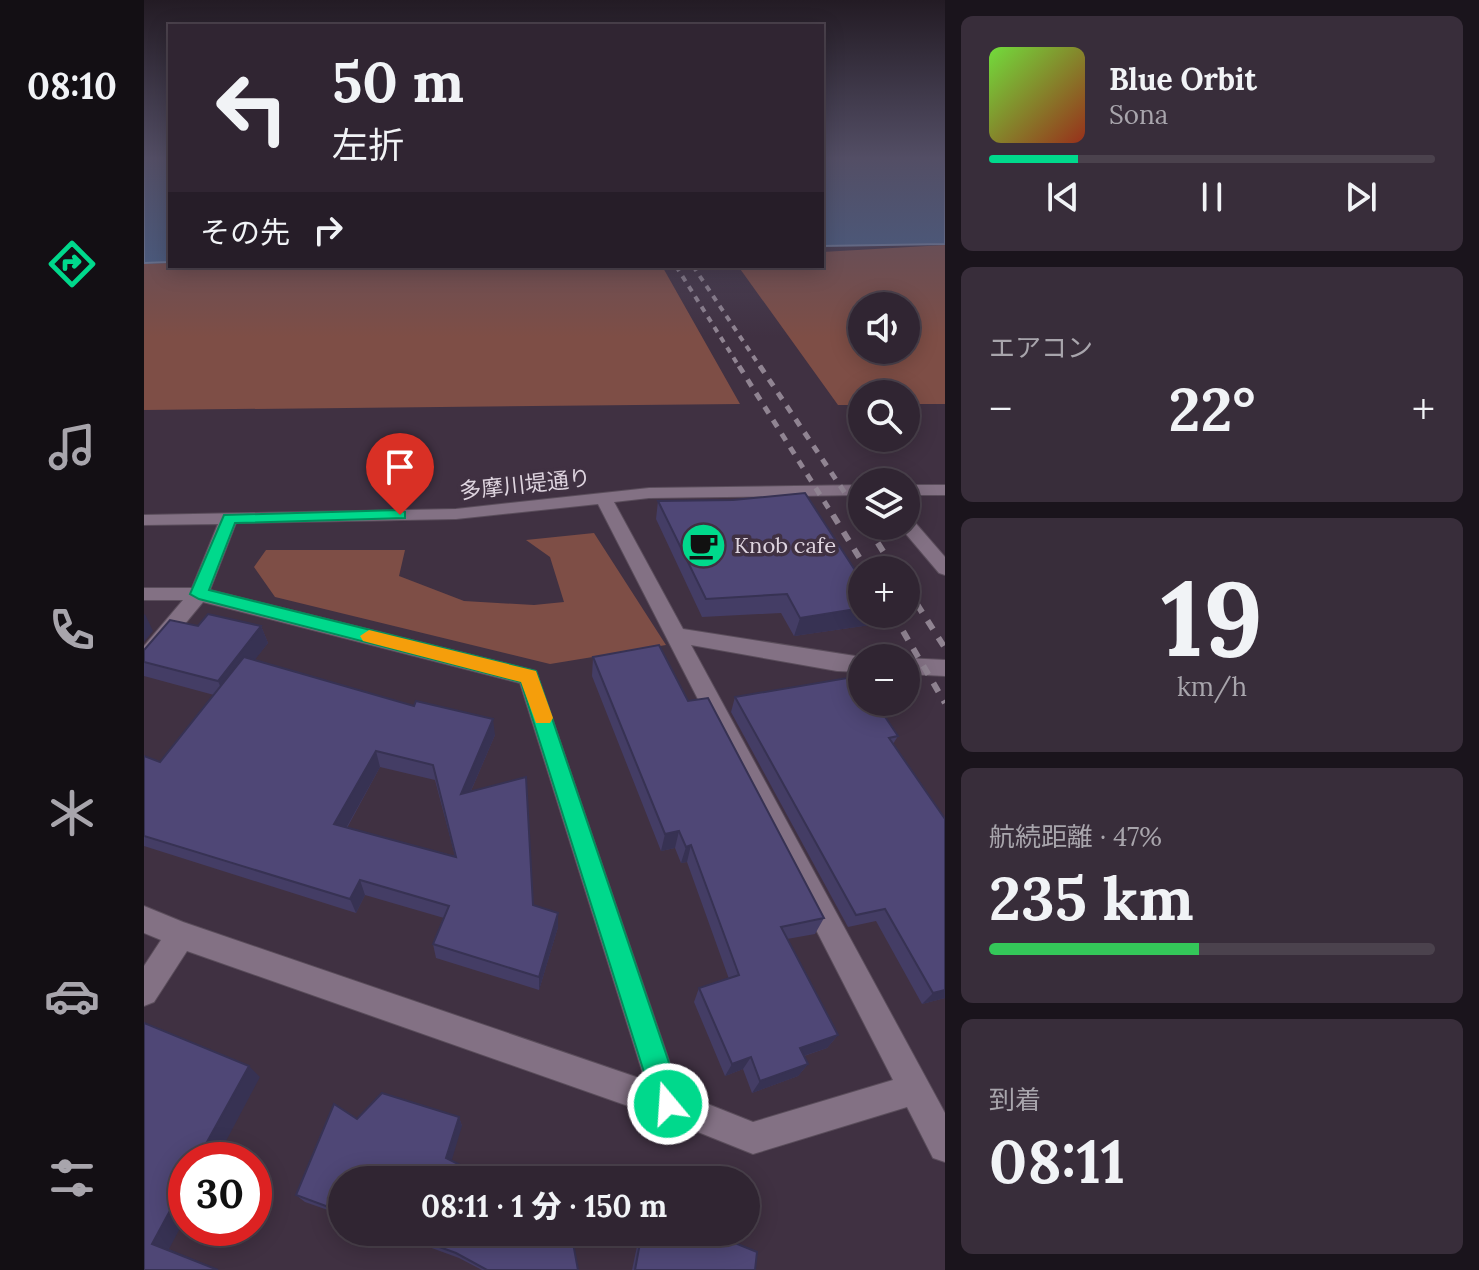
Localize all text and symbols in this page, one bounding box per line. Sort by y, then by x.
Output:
text: 50 m [332,46,464,117]
icon: left [200,56,304,160]
text: Blue Orbit [1109,60,1257,98]
text: 08:10 [27,63,117,109]
text: Sona [1109,98,1168,131]
text: 左折 [332,122,404,168]
icon: previous [1041,175,1085,219]
icon: pause [1190,175,1234,219]
icon: next [1339,175,1383,219]
icon: right [306,208,350,252]
text: その先 [200,213,290,251]
icon: directions [44,236,100,292]
map controls [848,292,920,716]
button: sound [848,292,920,364]
text: エアコン [989,331,1093,364]
text: 22° [1169,371,1255,447]
button: search [848,380,920,452]
text: − [989,381,1012,437]
text: + [1412,381,1435,437]
icon: music [44,419,100,475]
pin [366,433,434,515]
icon: arrive [378,445,422,489]
street label: 多摩川堤通り [458,463,592,505]
button: layers [848,468,920,540]
cafe icon: Knob cafe [679,521,727,569]
place label: Knob cafe [734,531,836,559]
text: 19 [1161,551,1263,684]
button: + [848,556,920,628]
icon: phone [44,602,100,658]
button: − [848,644,920,716]
text: km/h [1177,670,1247,703]
icon: climate [44,785,100,841]
text: 航続距離 · 47% [989,820,1162,853]
text: 235 km [989,860,1194,936]
icon: car [44,968,100,1024]
position arrow [626,1062,710,1146]
text: 到着 [989,1083,1041,1116]
text: 08:11 [989,1123,1125,1199]
speed limit sign: 30 [168,1142,272,1246]
icon: filters [44,1150,100,1206]
text: 08:11 · 1 分 · 150 m [421,1187,667,1225]

